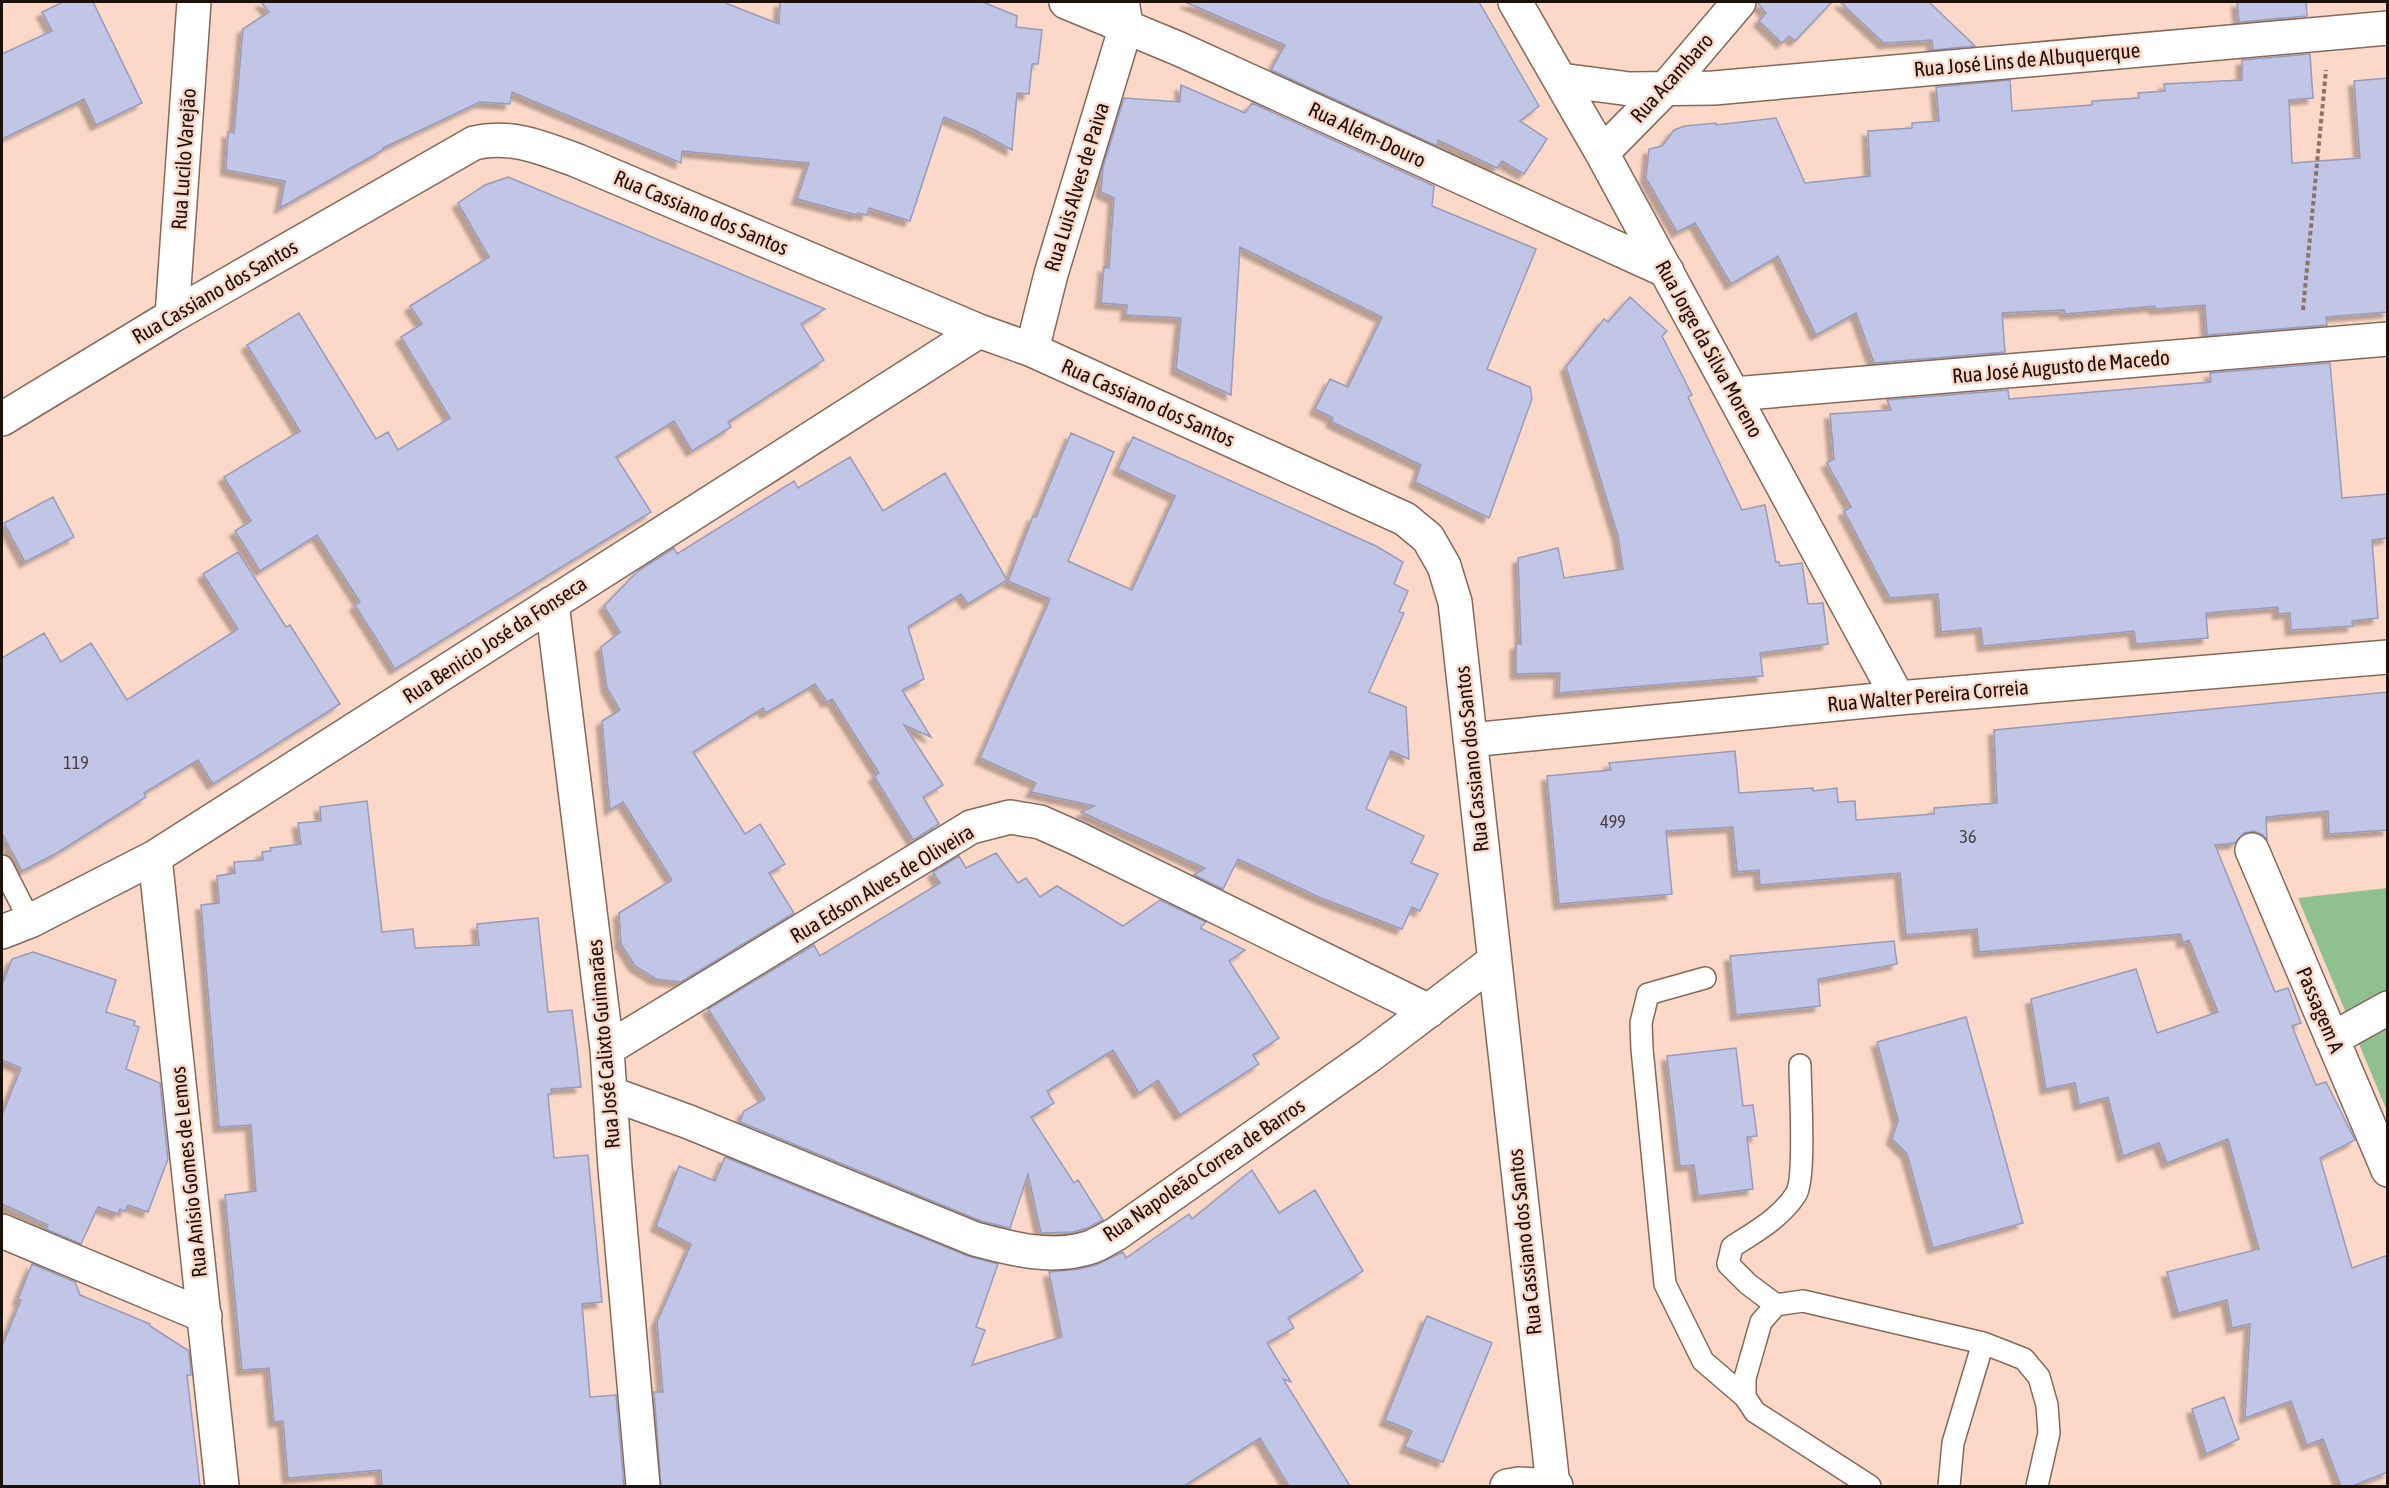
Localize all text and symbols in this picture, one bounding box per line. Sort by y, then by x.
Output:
street label: Rua Acambaro [1625,28,1718,127]
street label: Rua José Lins de Albuquerque [1913,37,2141,81]
street label: Rua Lucilo Varejão [166,87,200,231]
street label: Rua Além-Douro [1305,96,1430,172]
street label: Rua Luis Alves de Paiva [1039,99,1113,274]
street label: Rua Cassiano dos Santos [611,165,792,260]
street label: Rua Cassiano dos Santos [128,234,301,348]
street label: Rua Jorge da Silva Moreno [1651,256,1769,441]
street label: Rua José Augusto de Macedo [1951,345,2171,387]
street label: Rua Cassiano dos Santos [1058,353,1239,451]
street label: Rua Benicio José da Fonseca [398,571,591,708]
street label: Rua Cassiano dos Santos [1449,665,1493,853]
street label: Rua Walter Pereira Correia [1826,674,2030,716]
house number: 119 [63,752,89,773]
house number: 499 [1600,811,1626,832]
street label: Rua Edson Alves de Oliveira [785,819,978,947]
house number: 36 [1960,826,1976,847]
street label: Rua José Calixto Guimarães [582,939,624,1150]
street label: Passagem A [2292,963,2350,1057]
street label: Rua Anísio Gomes de Lemos [165,1065,211,1279]
street label: Rua Napoleão Correa de Barros [1098,1093,1309,1246]
street label: Rua Cassiano dos Santos [1502,1148,1546,1336]

